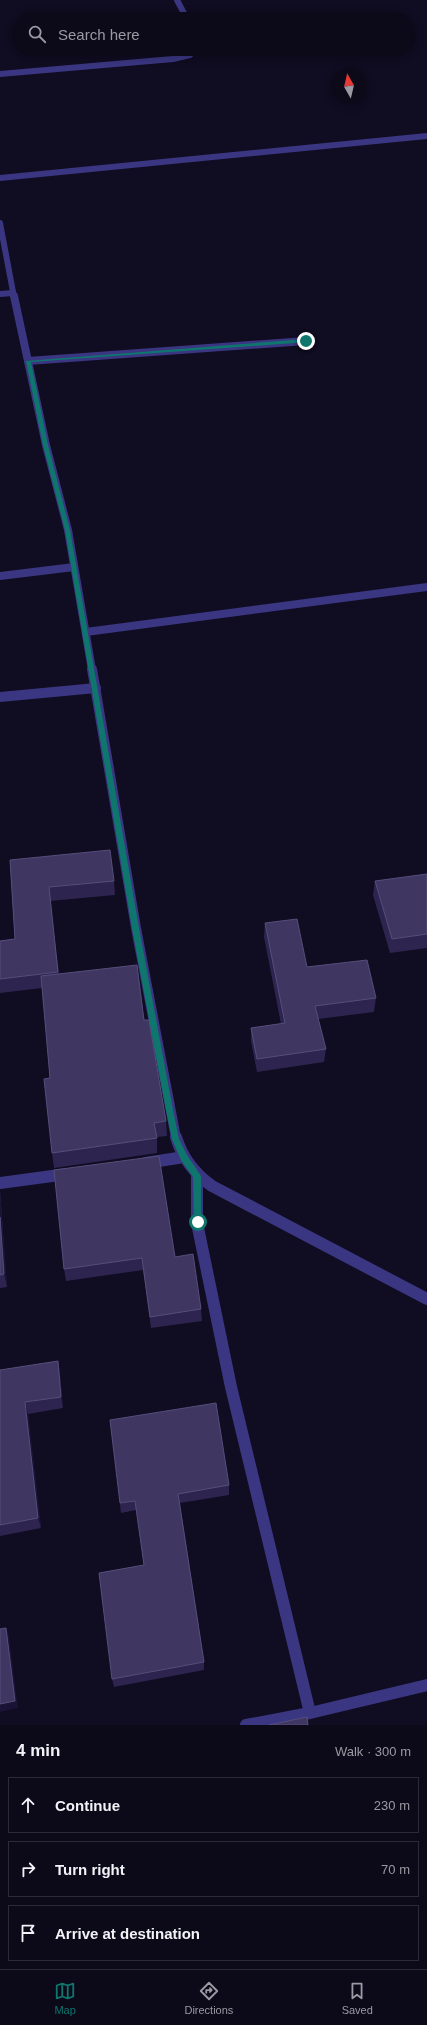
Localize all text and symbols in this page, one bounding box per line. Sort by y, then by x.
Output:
search box [12,12,415,56]
icon: search [26,23,48,45]
text: Search here [58,26,140,43]
north arrow [331,68,367,104]
route end [297,332,315,350]
route start [189,1213,207,1231]
text: 4 min [16,1741,60,1760]
text: Walk · 300 m [335,1744,411,1759]
icon: ahead [17,1794,39,1816]
text: Continue [55,1797,120,1814]
text: 230 m [374,1798,410,1813]
icon: right [17,1858,39,1880]
text: Turn right [55,1861,125,1878]
text: 70 m [381,1862,410,1877]
icon: arrive [17,1922,39,1944]
text: Arrive at destination [55,1925,200,1942]
tab: Map [54,1980,76,2016]
tab: Directions [184,1980,233,2016]
tab: Saved [342,1980,373,2016]

